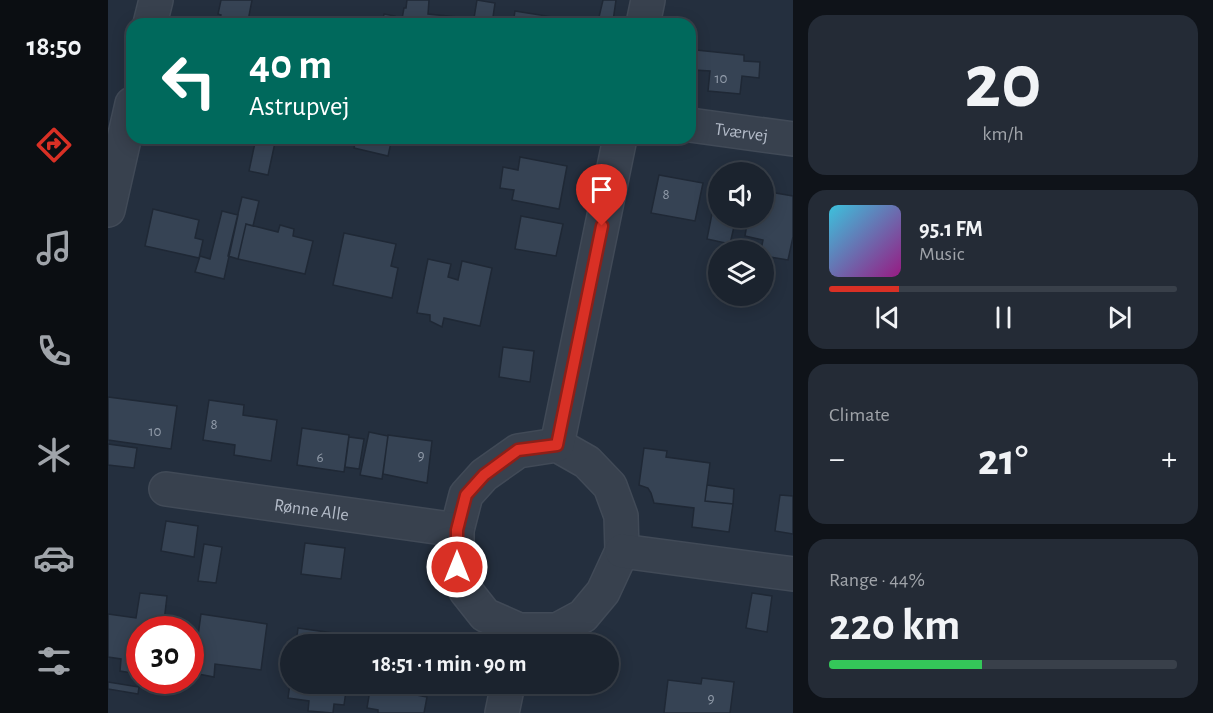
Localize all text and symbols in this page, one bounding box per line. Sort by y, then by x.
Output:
text: 18:50 [27,33,81,60]
icon: left [150,42,228,120]
text: 40 m [249,44,332,86]
text: 20 [964,44,1042,122]
house number: 10 [714,71,728,86]
text: Astrupvej [249,93,350,120]
street label: Tværvej [714,120,769,146]
icon: directions [33,124,75,166]
text: km/h [982,124,1024,144]
map controls [708,162,774,306]
button: sound [708,162,774,228]
pin [576,164,627,226]
icon: arrive [585,173,618,206]
house number: 8 [662,187,670,202]
text: 95.1 FM [919,218,983,240]
icon: music [33,227,75,269]
button: layers [708,240,774,306]
text: Music [919,244,965,264]
icon: previous [871,301,904,334]
icon: pause [987,301,1020,334]
icon: next [1103,301,1136,334]
icon: phone [33,330,75,372]
text: Climate [829,405,890,425]
house number: 8 [210,417,218,432]
house number: 10 [148,424,162,439]
icon: climate [33,434,75,476]
text: 21° [978,438,1028,483]
text: − [829,443,845,476]
text: + [1161,443,1177,476]
house number: 9 [417,448,425,463]
house number: 6 [316,450,324,465]
street label: Rønne Alle [273,496,350,525]
position arrow [425,535,489,599]
icon: car [33,537,75,579]
text: Range · 44% [829,570,925,590]
text: 220 km [829,603,960,648]
speed limit sign: 30 [126,616,204,694]
icon: filters [33,640,75,682]
text: 18:51 · 1 min · 90 m [372,653,527,675]
house number: 9 [707,691,715,706]

